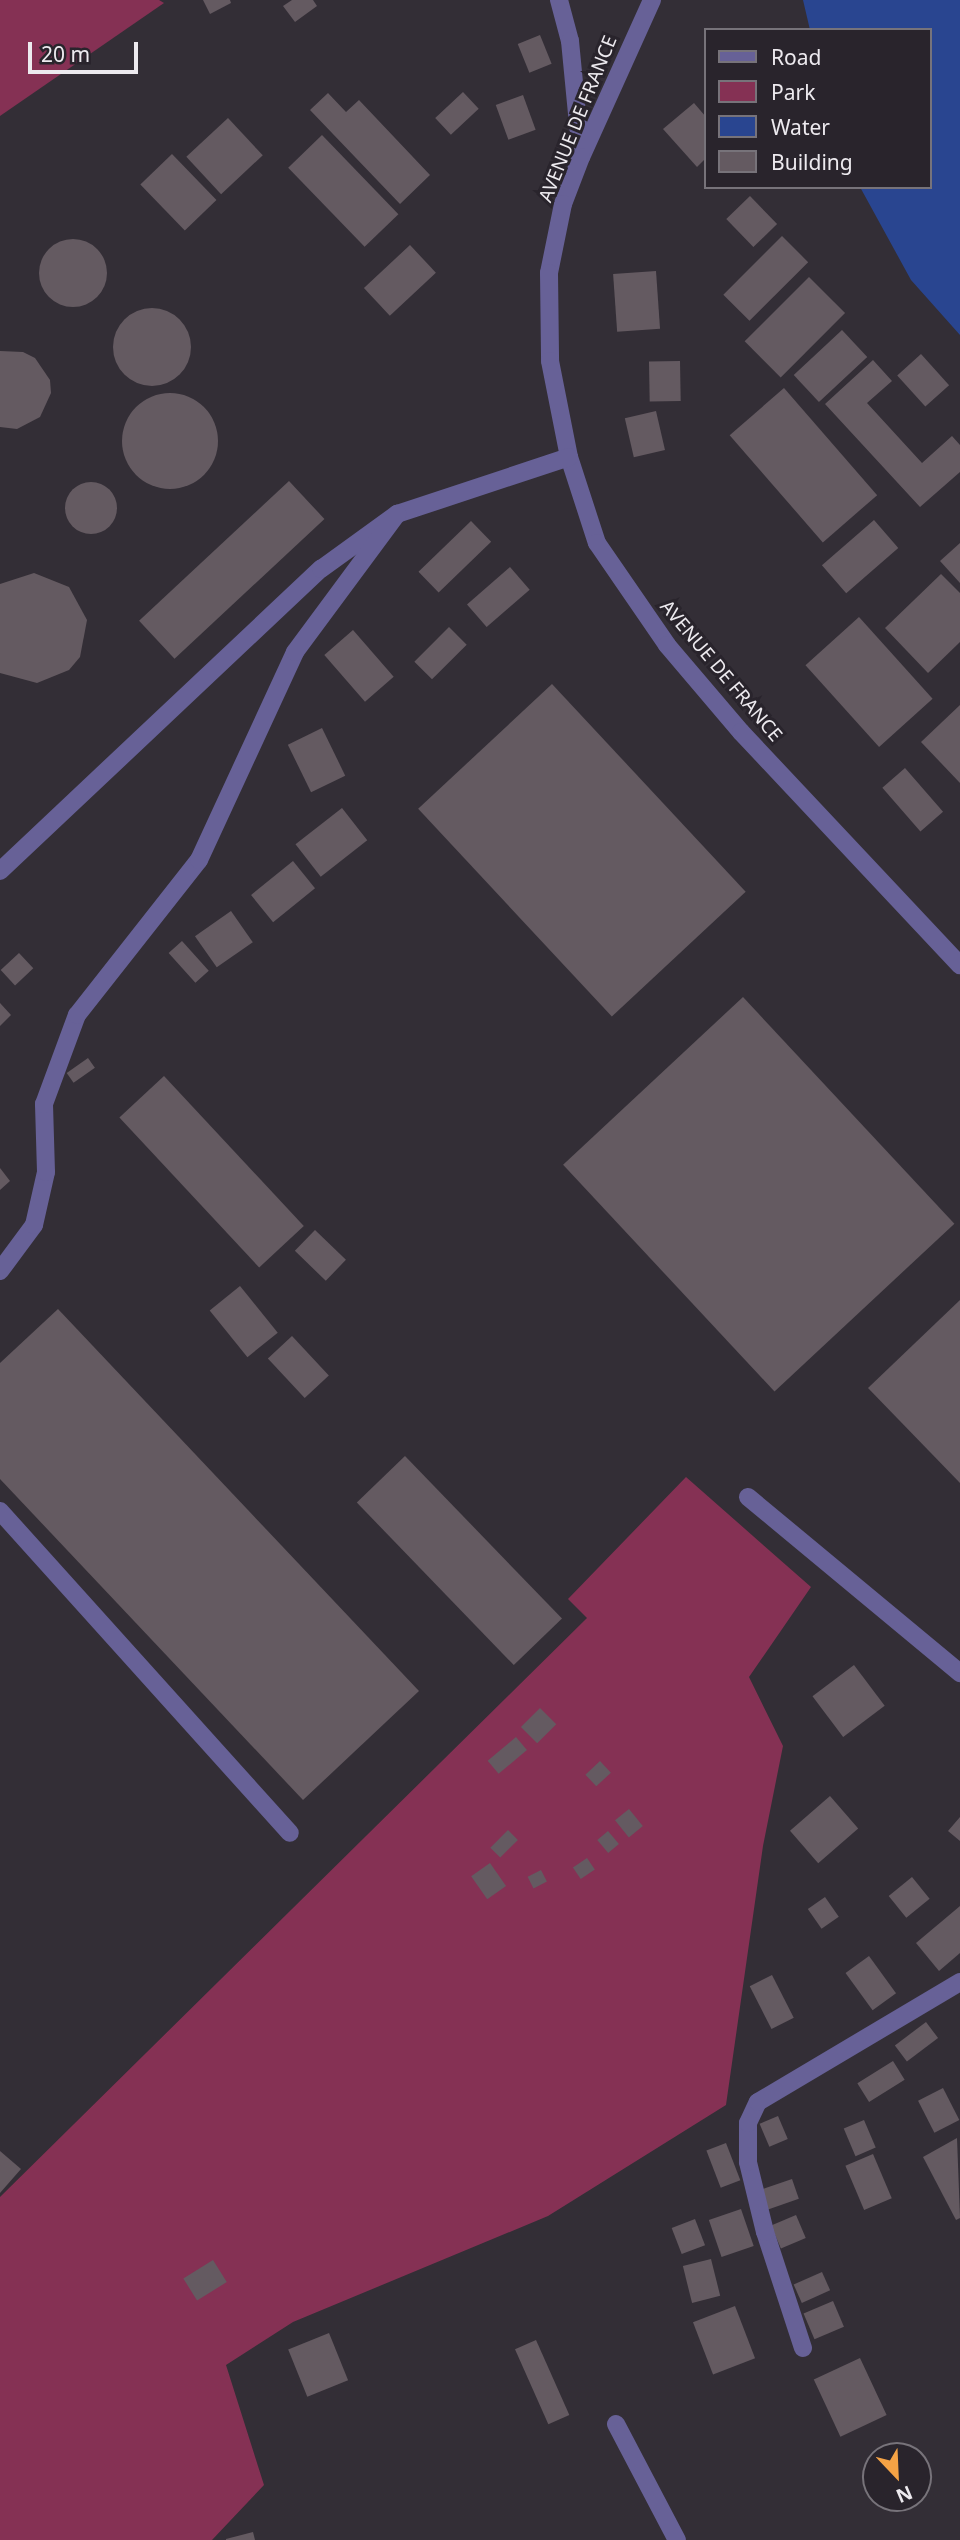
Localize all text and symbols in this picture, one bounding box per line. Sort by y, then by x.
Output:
scale bar [32,28,142,72]
legend [704,28,932,189]
street label: AVENUE DE FRANCE [534,32,622,206]
text: 20 m [41,40,90,68]
text: Road [771,43,821,71]
text: Park [771,78,815,106]
text: Water [771,113,830,141]
text: Building [771,148,853,176]
street label: AVENUE DE FRANCE [655,596,787,746]
north arrow [862,2442,932,2512]
text: N [892,2480,917,2509]

